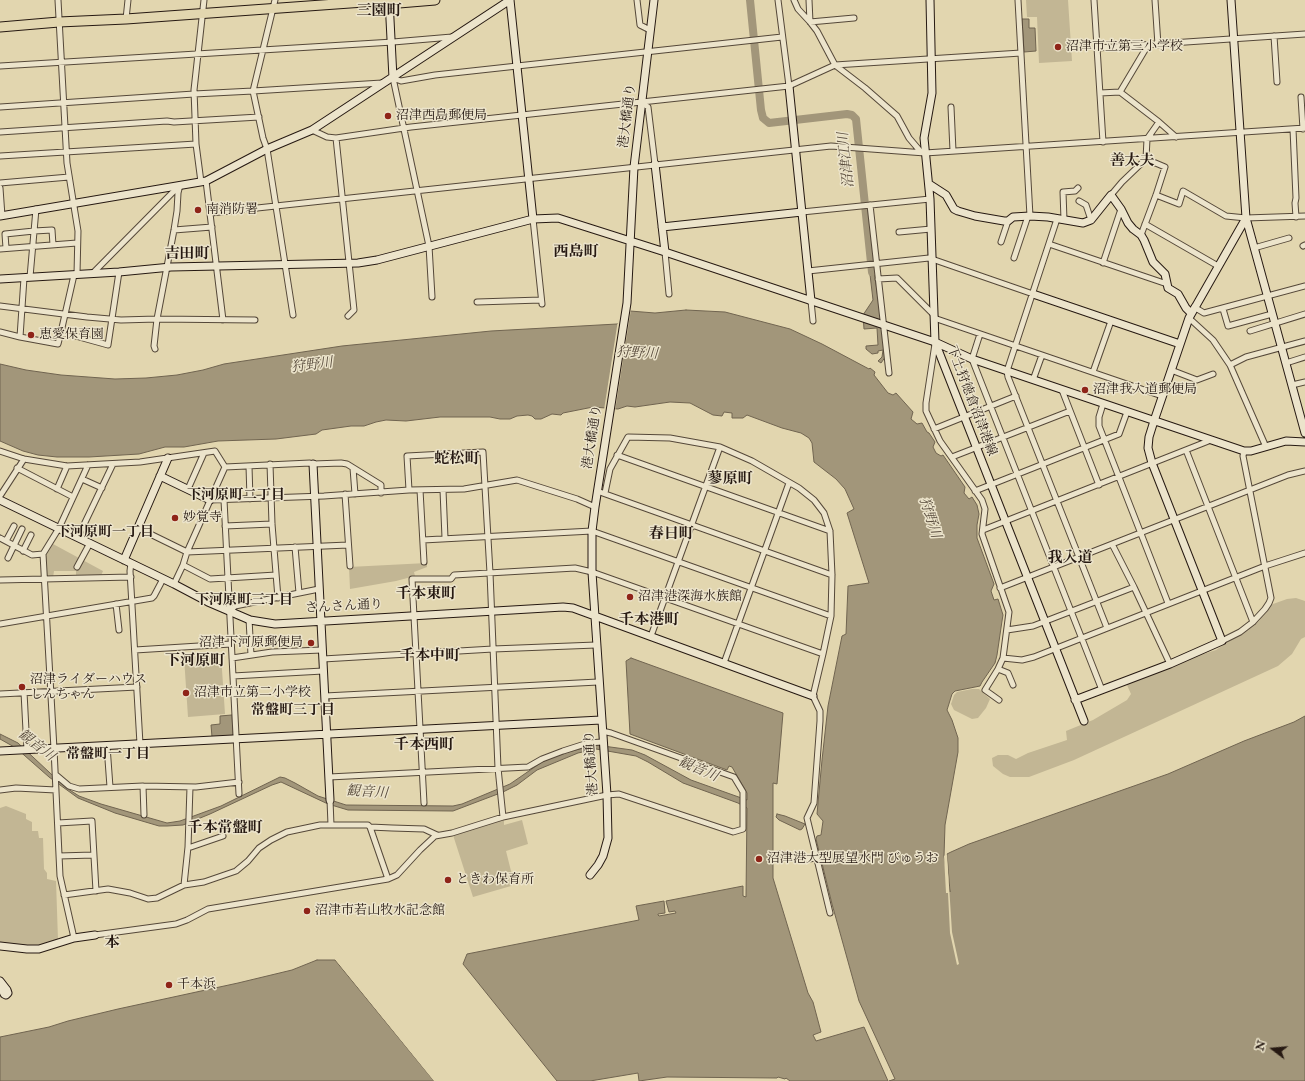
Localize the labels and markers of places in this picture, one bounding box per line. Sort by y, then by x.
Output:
place label: 沼津市立第三小学校 [1066,39,1183,55]
marker: 沼津市立第三小学校 [1053,42,1063,52]
place label: 沼津西島郵便局 [396,108,487,124]
marker: 沼津西島郵便局 [383,111,393,121]
place label: 南消防署 [206,202,258,218]
marker: 南消防署 [193,205,203,215]
place label: 恵愛保育園 [39,327,104,343]
marker: 恵愛保育園 [26,330,36,340]
place label: 沼津我入道郵便局 [1093,382,1197,398]
marker: 沼津我入道郵便局 [1080,385,1090,395]
place label: 妙覚寺 [183,510,222,526]
marker: 妙覚寺 [170,513,180,523]
place label: 沼津港深海水族館 [638,589,742,605]
marker: 沼津港深海水族館 [625,592,635,602]
place label: 沼津下河原郵便局 [199,635,303,651]
marker: 沼津下河原郵便局 [306,638,316,648]
place label: 沼津ライダーハウス しんちゃん [30,672,147,703]
marker: 沼津ライダーハウス しんちゃん [17,682,27,692]
place label: 沼津市立第二小学校 [194,685,311,701]
marker: 沼津市立第二小学校 [181,688,191,698]
place label: 沼津港大型展望水門 びゅうお [767,851,939,867]
marker: 沼津港大型展望水門 びゅうお [754,854,764,864]
place label: ときわ保育所 [456,872,534,888]
marker: ときわ保育所 [443,875,453,885]
place label: 沼津市若山牧水記念館 [315,903,445,919]
marker: 沼津市若山牧水記念館 [302,906,312,916]
place label: 千本浜 [177,977,216,993]
marker: 千本浜 [164,980,174,990]

